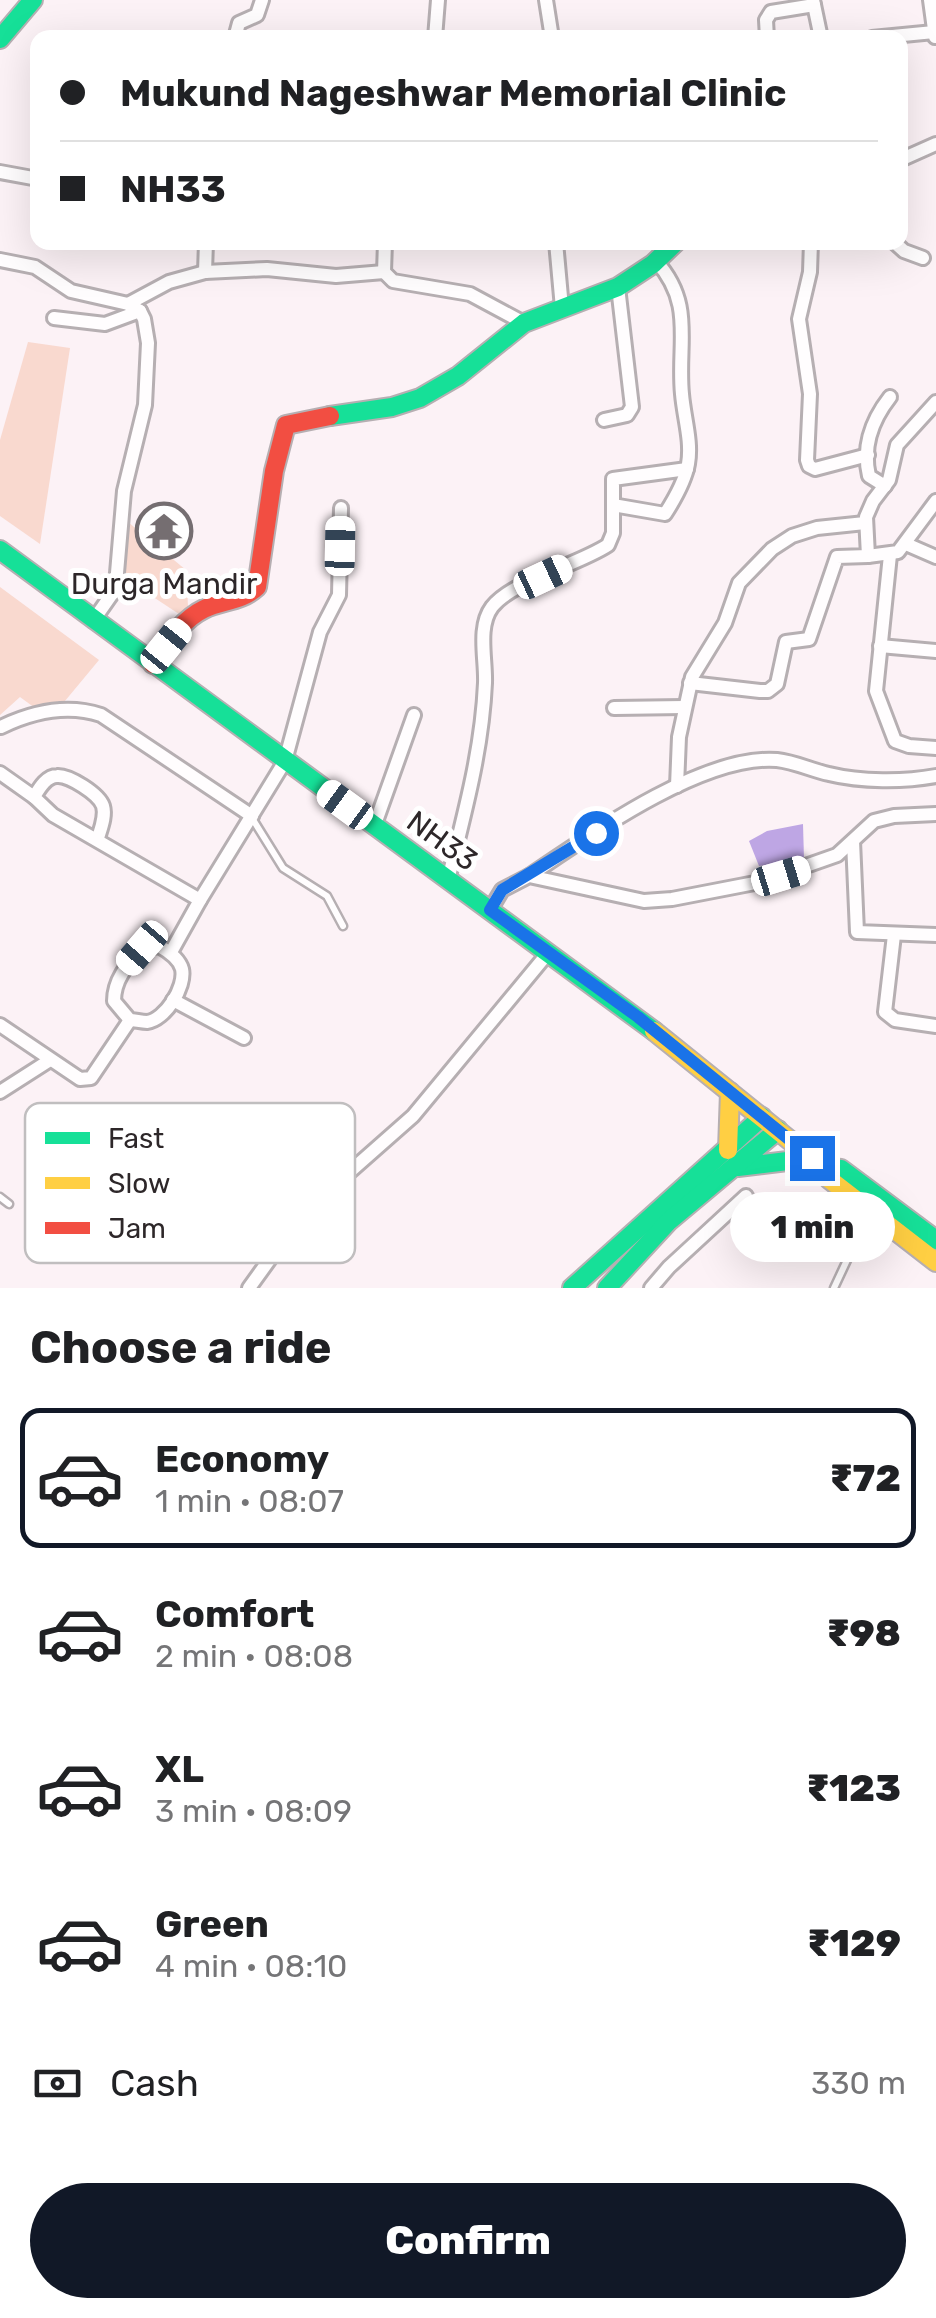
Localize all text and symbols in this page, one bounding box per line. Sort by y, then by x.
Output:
text: Mukund Nageshwar Memorial Clinic [120,70,786,116]
text: NH33 [120,166,226,212]
temple icon: Durga Mandir [134,501,194,561]
car [324,516,356,576]
car [509,551,577,603]
place label: Durga Mandir [71,566,258,602]
car [135,613,197,679]
car [312,775,378,835]
street label: NH33 [400,803,484,879]
route start [574,811,619,856]
car [748,853,814,899]
car [111,916,173,980]
legend [25,1103,355,1263]
text: Fast [108,1122,164,1155]
route end [790,1136,835,1181]
text: Slow [108,1167,170,1200]
callout: 1 min [730,1193,894,1263]
text: 1 min [771,1208,854,1246]
text: Jam [108,1212,166,1245]
text: Choose a ride [30,1321,332,1374]
icon: car [35,1433,125,1523]
text: Economy [155,1436,329,1482]
text: ₹72 [829,1455,901,1501]
text: 1 min · 08:07 [155,1482,344,1520]
icon: car [35,1588,125,1678]
text: Comfort [155,1591,314,1637]
text: ₹98 [826,1610,901,1656]
text: 2 min · 08:08 [155,1637,353,1675]
icon: car [35,1743,125,1833]
text: XL [155,1746,204,1792]
text: ₹123 [806,1765,901,1811]
text: 3 min · 08:09 [155,1792,352,1830]
icon: car [35,1898,125,1988]
text: Green [155,1901,269,1947]
text: ₹129 [807,1920,901,1966]
text: 4 min · 08:10 [155,1947,347,1985]
icon: cash [30,2056,85,2111]
text: Cash [110,2060,199,2106]
text: 330 m [811,2064,906,2102]
button: Confirm [30,2183,906,2298]

